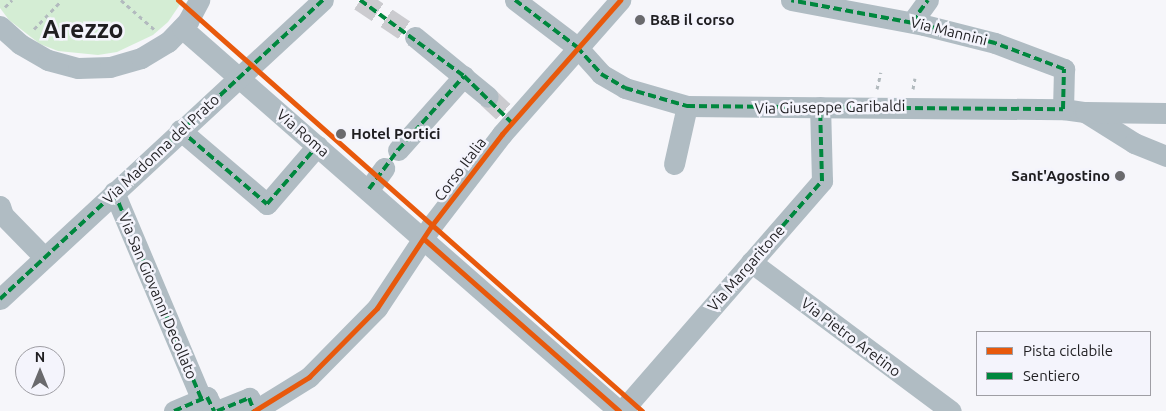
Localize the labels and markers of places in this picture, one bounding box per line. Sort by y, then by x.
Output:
place label: B&B il corso [650,11,734,29]
marker: B&B il corso [634,14,646,26]
place label: Hotel Portici [351,125,441,143]
marker: Hotel Portici [335,128,347,140]
place label: Sant'Agostino [1011,167,1110,185]
marker: Sant'Agostino [1114,170,1126,182]

